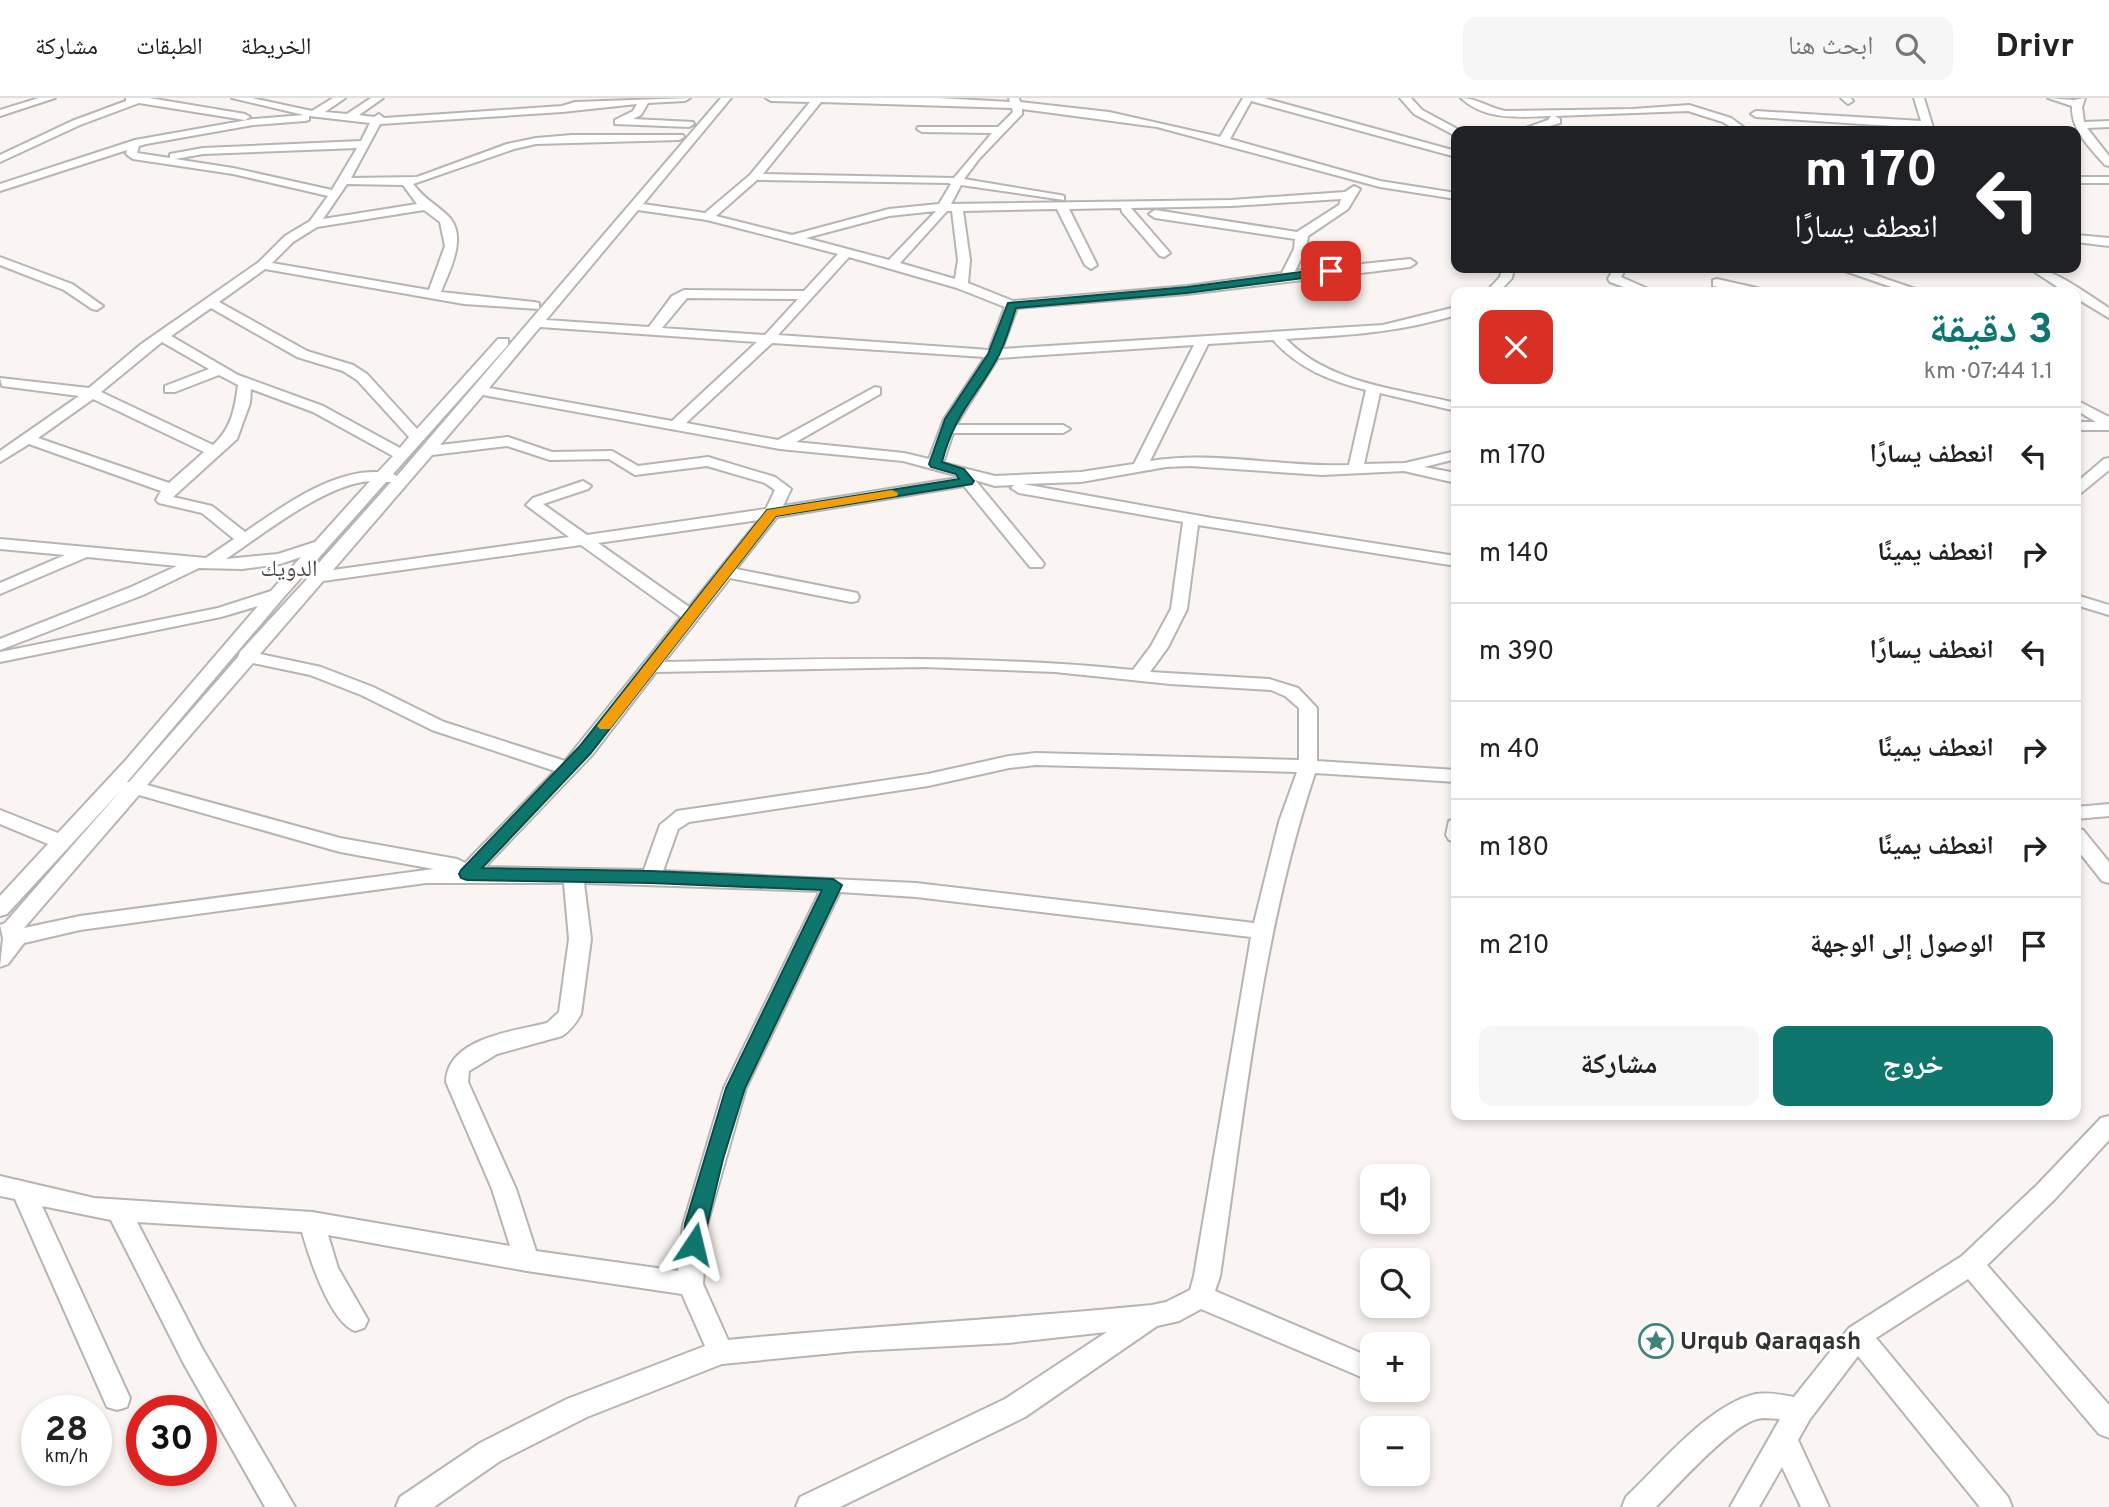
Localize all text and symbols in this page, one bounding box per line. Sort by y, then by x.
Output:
search box [1463,17,1953,80]
text: Drivr [1995,27,2074,69]
icon: search [1891,29,1929,67]
text: ابحث هنا [1788,31,1873,64]
text: مشاركة [35,33,98,63]
text: الطبقات [136,33,203,63]
text: الخريطة [241,33,311,63]
text: 170 m [1805,142,1938,204]
icon: left [1962,154,2053,245]
text: انعطف يسارًا [1794,209,1938,249]
pin [1301,241,1361,301]
icon: arrive [1312,252,1350,290]
text: 3 دقيقة [1929,305,2053,358]
button: close [1479,310,1553,384]
text: 1.1 km · 07:44 [1924,358,2053,387]
icon: left [2015,437,2053,475]
text: انعطف يسارًا [1870,439,1994,472]
text: 170 m [1479,440,1546,473]
icon: right [2015,535,2053,573]
text: انعطف يمينًا [1877,537,1994,570]
text: 140 m [1479,538,1549,571]
district label: الدويك [261,556,317,585]
icon: left [2015,633,2053,671]
text: انعطف يسارًا [1870,635,1994,668]
text: 390 m [1479,636,1554,669]
icon: right [2015,731,2053,769]
text: انعطف يمينًا [1877,733,1994,766]
text: 40 m [1479,734,1540,767]
icon: right [2015,829,2053,867]
text: انعطف يمينًا [1877,831,1994,864]
text: 180 m [1479,832,1549,865]
icon: arrive [2015,927,2053,965]
text: الوصول إلى الوجهة [1810,929,1994,962]
text: 210 m [1479,930,1549,963]
button: مشاركة [1479,1026,1759,1106]
button: خروج [1773,1026,2053,1106]
map controls [1360,1164,1430,1486]
button: sound [1360,1164,1430,1234]
position arrow [657,1207,731,1281]
button: search [1360,1248,1430,1318]
place icon: Urqub Qaraqash [1637,1322,1675,1360]
place label: Urqub Qaraqash [1680,1328,1861,1358]
button: + [1360,1332,1430,1402]
speed limit sign: 30 [126,1395,217,1486]
text: 28 [45,1409,88,1453]
button: − [1360,1416,1430,1486]
text: km/h [45,1446,88,1469]

